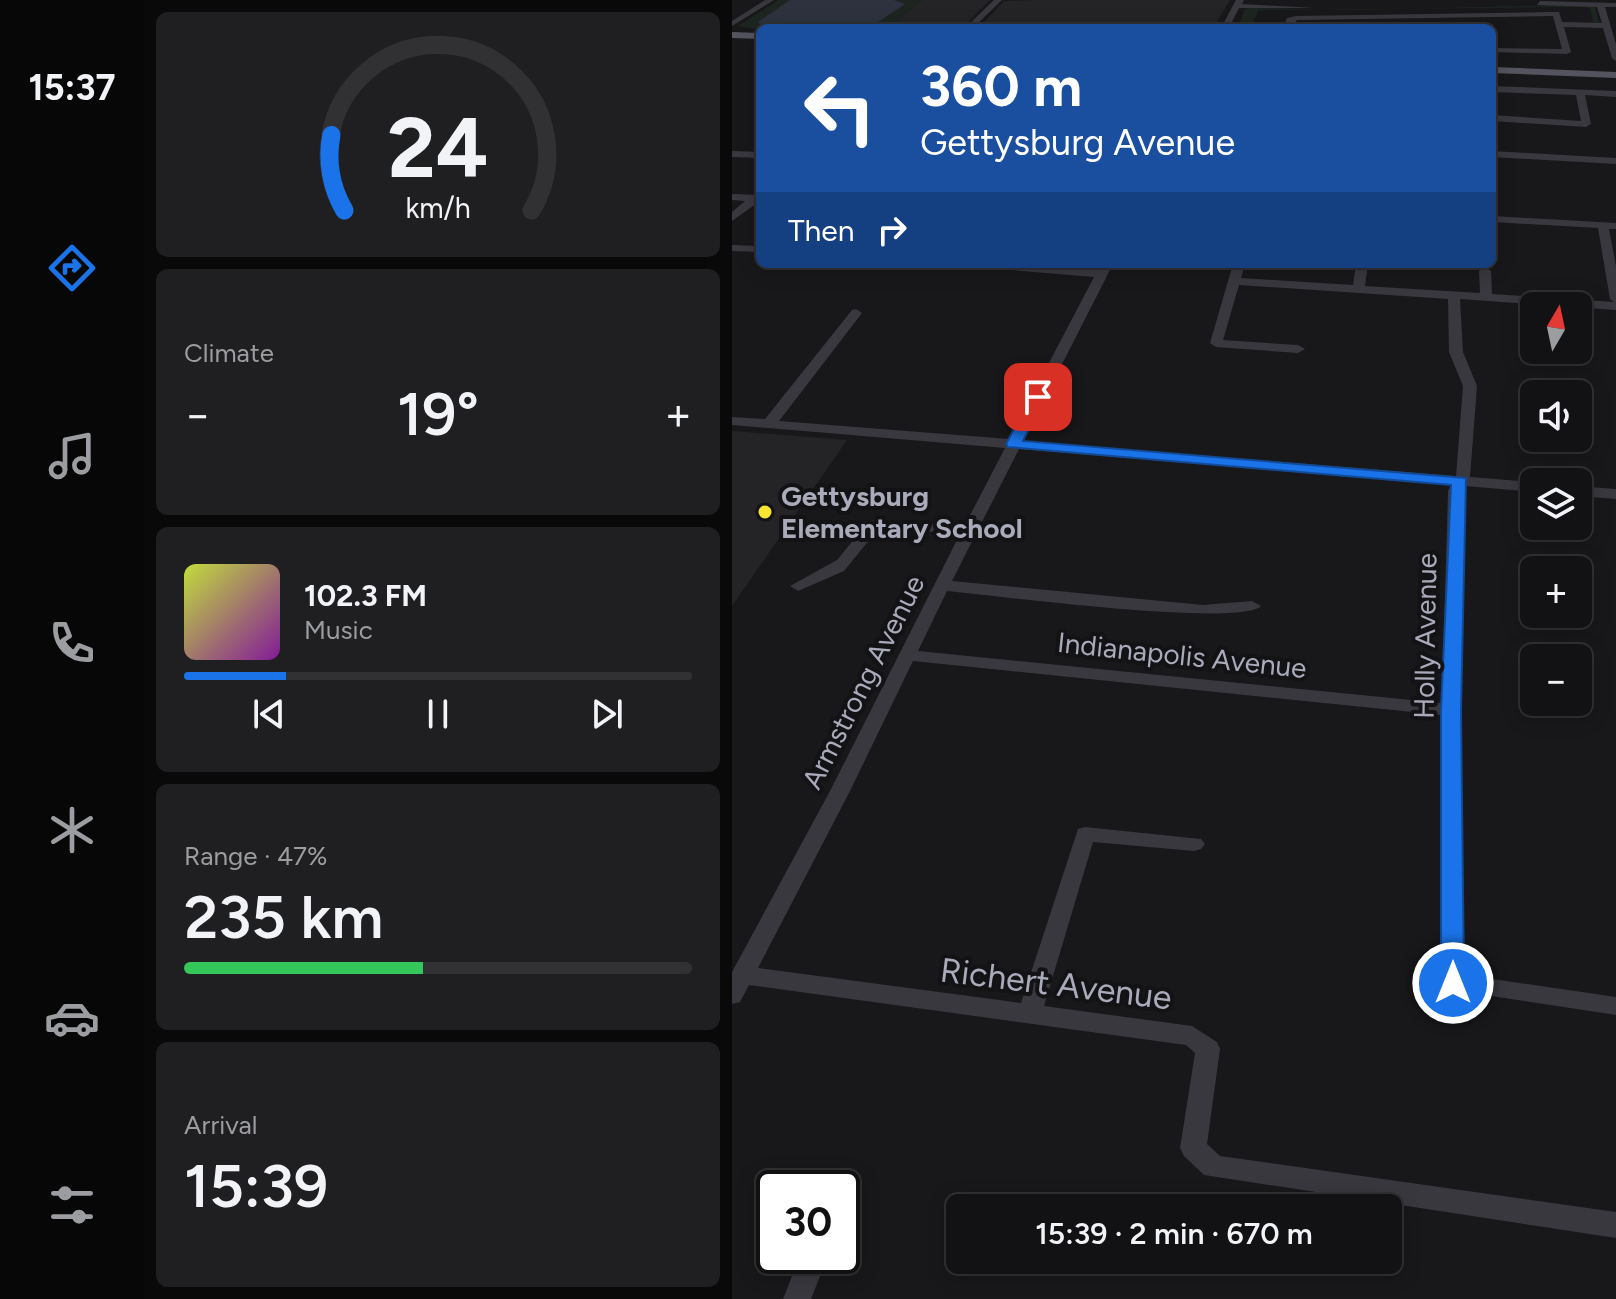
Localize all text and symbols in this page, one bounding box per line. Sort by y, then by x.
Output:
text: 360 m [920,53,1082,120]
icon: left [788,56,892,160]
text: 15:37 [29,66,115,109]
text: 24 [388,97,488,197]
text: Gettysburg Avenue [920,121,1235,164]
text: km/h [405,191,471,225]
icon: right [870,208,914,252]
text: Then [788,212,854,249]
icon: directions [44,240,100,296]
north arrow [1520,292,1592,364]
map controls [1520,292,1592,716]
text: Climate [184,337,274,369]
pin [1004,363,1072,431]
icon: arrive [1016,375,1060,419]
text: 19° [397,378,479,450]
button: sound [1520,380,1592,452]
text: − [184,388,211,441]
text: + [665,388,692,441]
icon: music [44,428,100,484]
button: layers [1520,468,1592,540]
place label: Gettysburg Elementary School [781,479,1023,545]
marker: Gettysburg Elementary School [756,503,774,521]
street label: Holly Avenue [1407,553,1443,719]
button: + [1520,556,1592,628]
street label: Armstrong Avenue [794,569,932,795]
text: 102.3 FM [304,577,427,614]
text: Music [304,614,373,646]
icon: phone [44,615,100,671]
street label: Indianapolis Avenue [1056,625,1308,685]
button: − [1520,644,1592,716]
icon: previous [247,692,291,736]
icon: pause [416,692,460,736]
icon: next [585,692,629,736]
icon: climate [44,802,100,858]
text: Range · 47% [184,840,328,872]
text: 235 km [184,881,383,953]
position arrow [1411,941,1495,1025]
street label: Richert Avenue [938,949,1174,1019]
icon: car [44,990,100,1046]
text: Arrival [184,1109,257,1141]
text: 15:39 [184,1150,328,1222]
speed limit sign: 30 [756,1170,860,1274]
icon: filters [44,1177,100,1233]
text: 15:39 · 2 min · 670 m [1035,1215,1313,1252]

